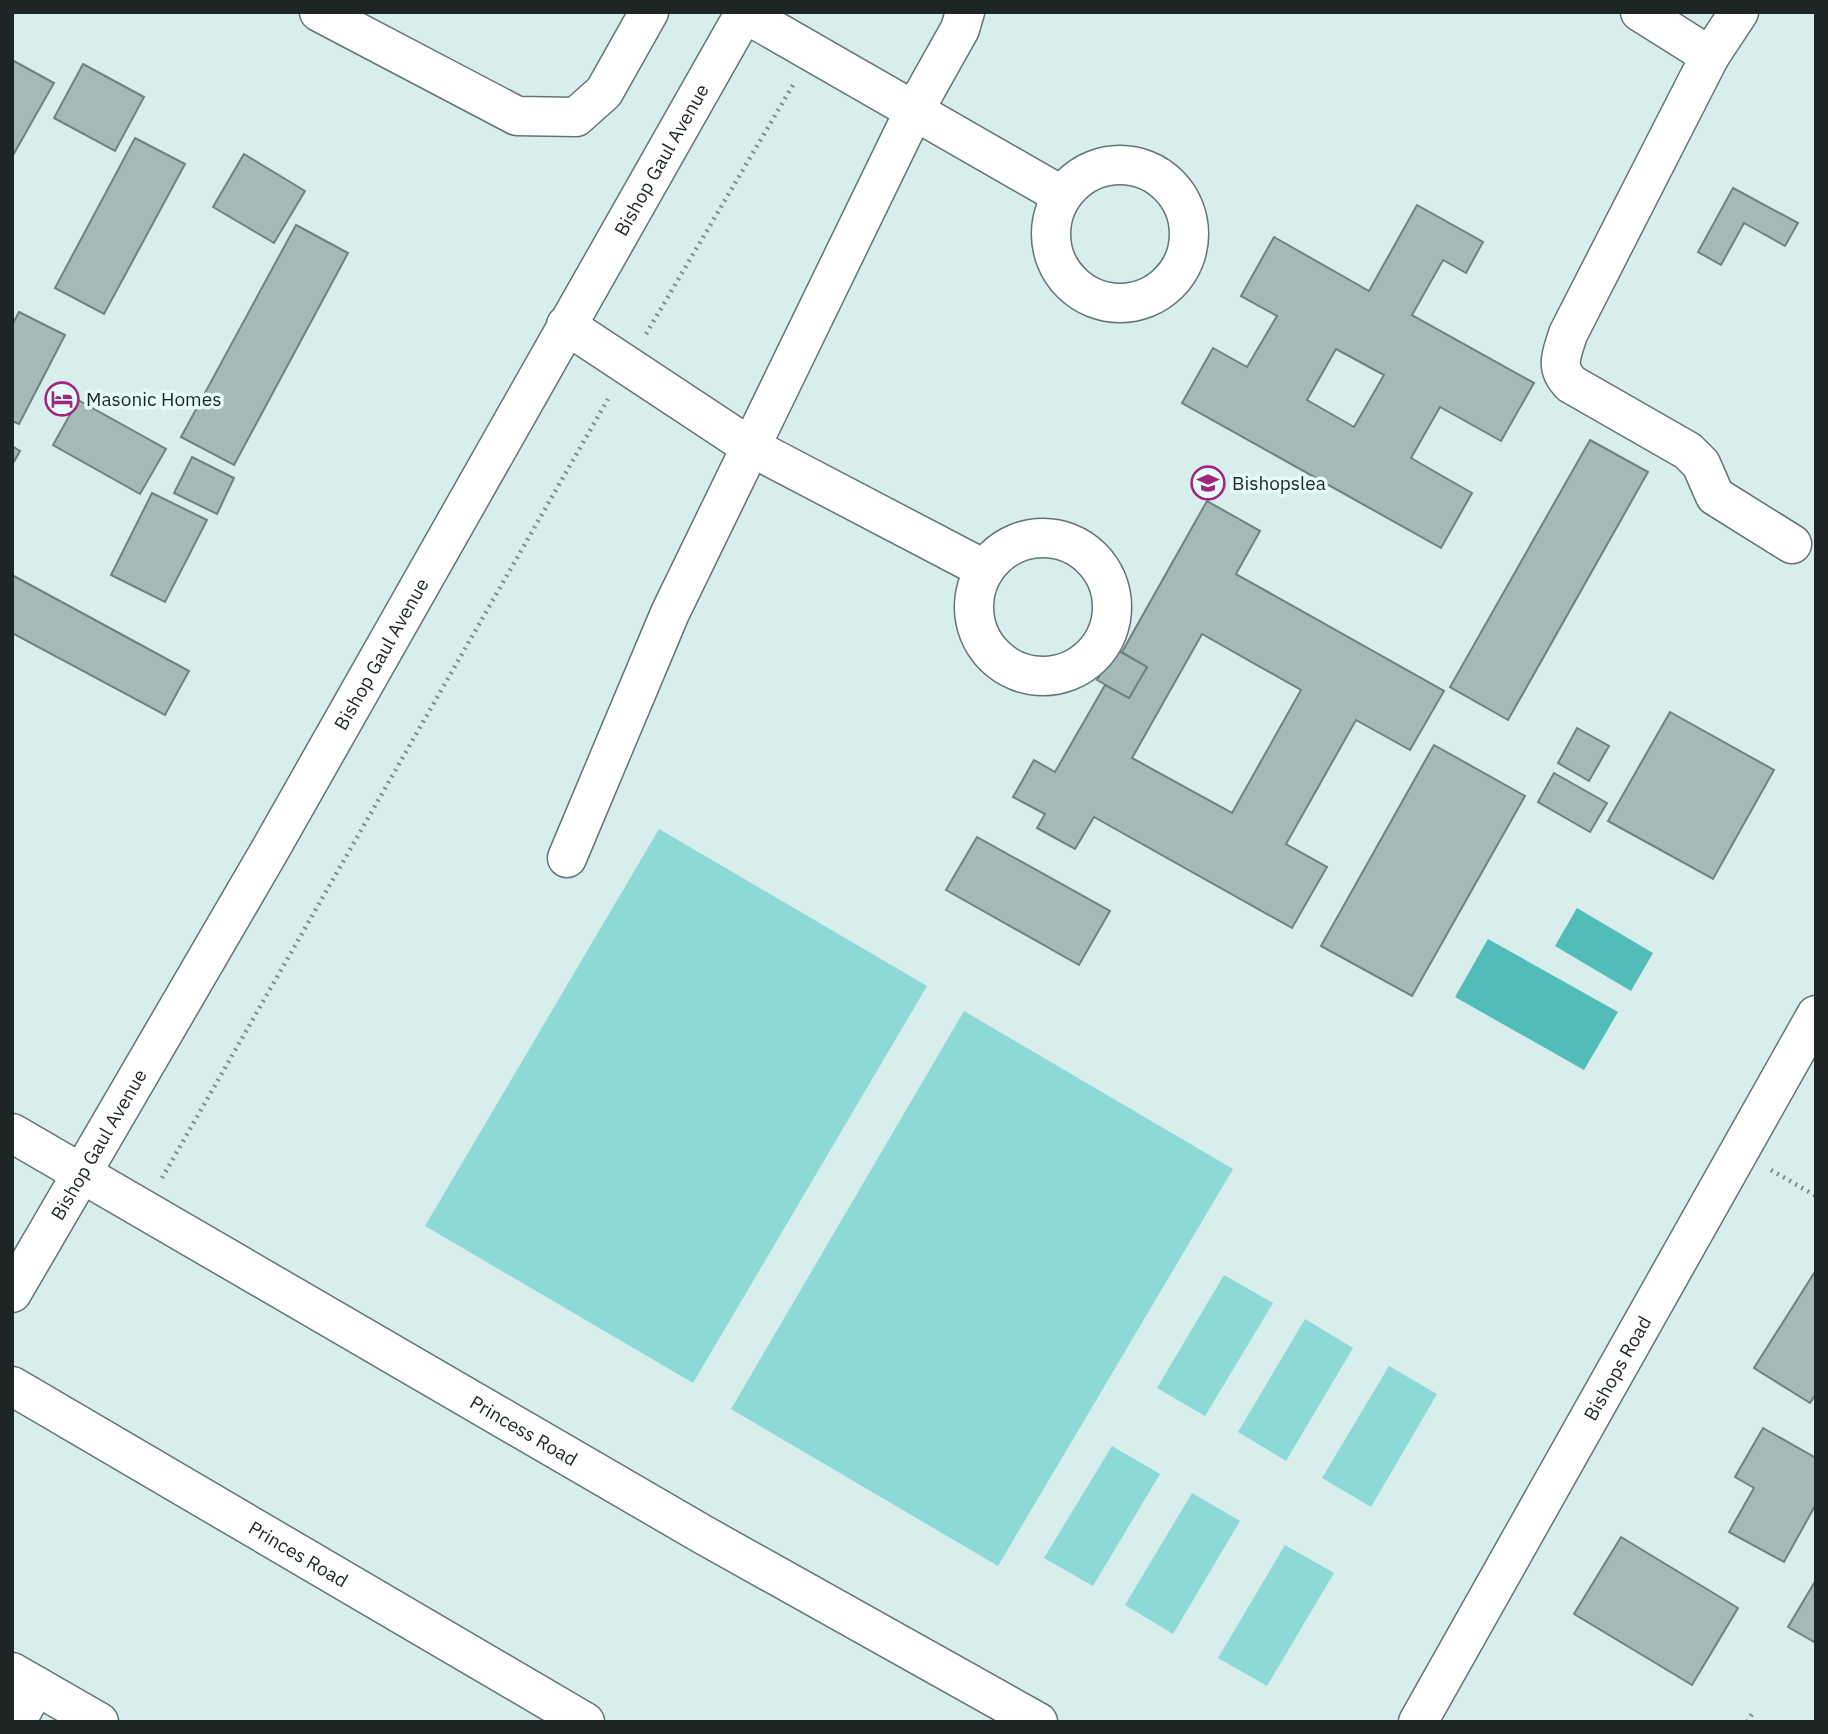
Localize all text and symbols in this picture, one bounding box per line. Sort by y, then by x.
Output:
street label: Bishop Gaul Avenue [609,80,714,240]
hotel icon: Masonic Homes [43,380,81,418]
place label: Masonic Homes [86,387,221,411]
school or university icon: Bishopslea [1189,464,1227,502]
place label: Bishopslea [1232,471,1326,495]
street label: Bishop Gaul Avenue [329,574,434,734]
street label: Bishop Gaul Avenue [45,1065,152,1224]
street label: Bishops Road [1578,1312,1656,1425]
street label: Princess Road [466,1390,582,1471]
street label: Princes Road [244,1515,352,1592]

